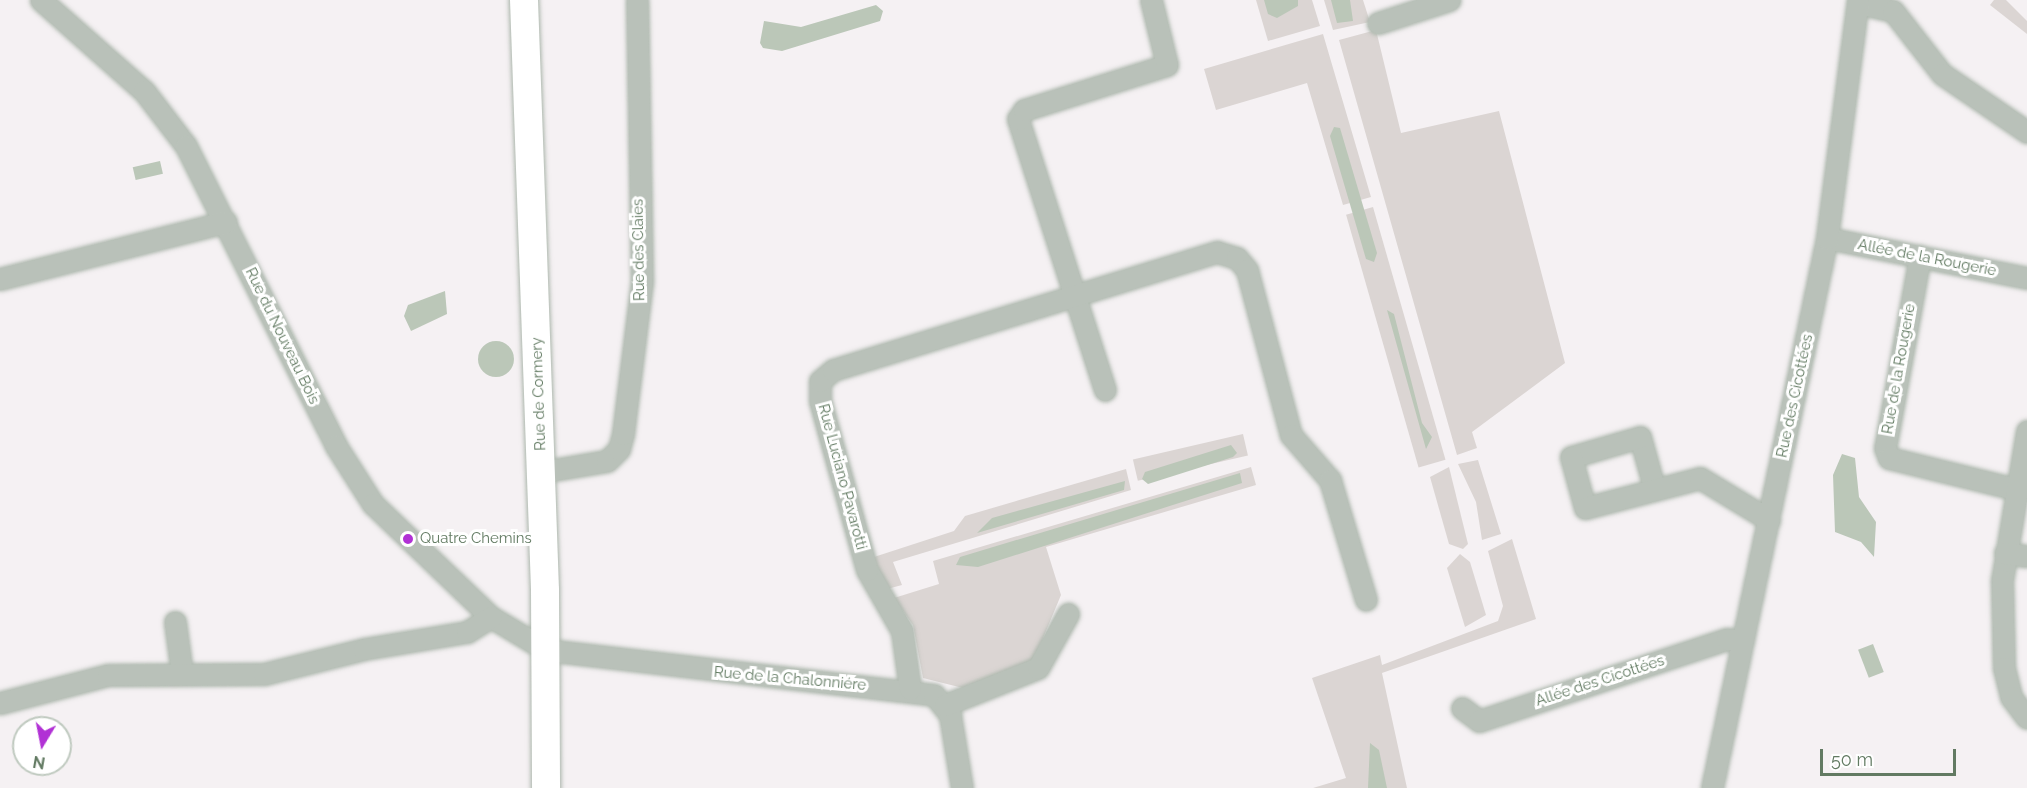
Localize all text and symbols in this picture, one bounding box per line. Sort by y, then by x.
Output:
street label: Rue des Claies [629,199,649,301]
street label: Allée de la Rougerie [1856,236,1998,280]
street label: Rue du Nouveau Bois [241,265,323,407]
street label: Rue de la Rougerie [1879,302,1919,436]
street label: Rue des Cicottées [1773,333,1817,459]
street label: Rue de Cormery [528,337,550,451]
street label: Rue Luciano Pavarotti [814,402,870,552]
place label: Quatre Chemins [420,530,532,548]
marker: Quatre Chemins [401,532,415,546]
street label: Allée des Cicottées [1533,652,1667,710]
street label: Rue de la Chalonniére [713,663,867,695]
north arrow [12,716,72,776]
scale bar [1823,737,1960,775]
text: 50 m [1831,749,1873,770]
text: N [31,752,47,773]

